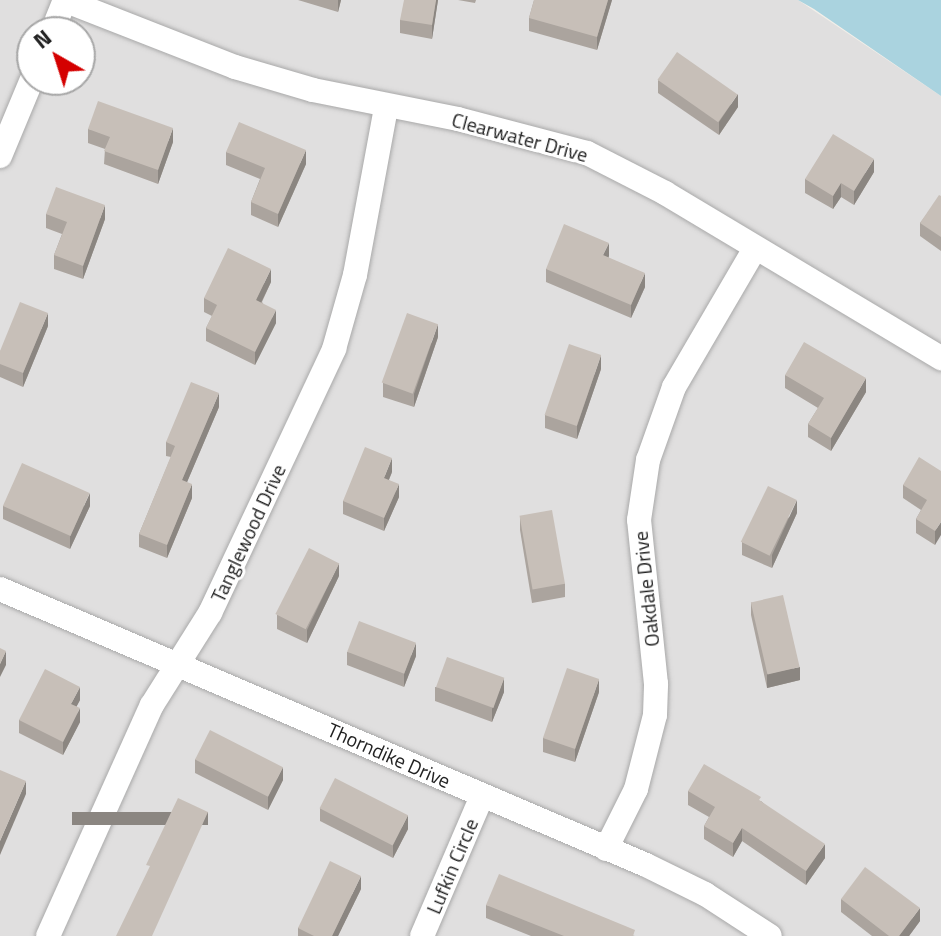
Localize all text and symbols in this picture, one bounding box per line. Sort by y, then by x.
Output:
north arrow [16,16,96,96]
text: N [26,21,59,57]
street label: Clearwater Drive [449,107,591,167]
street label: Tanglewood Drive [206,460,290,606]
street label: Oakdale Drive [628,530,664,648]
street label: Thorndike Drive [324,717,454,793]
street label: Lufkin Circle [421,815,483,917]

